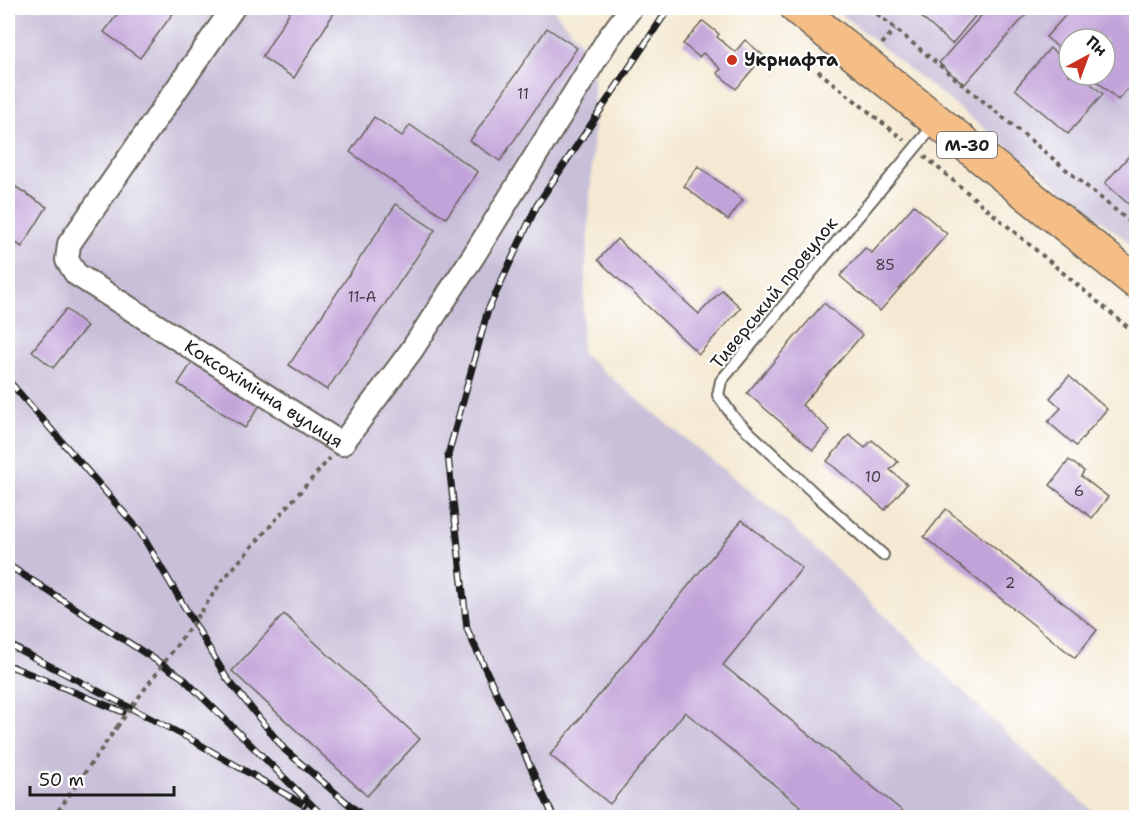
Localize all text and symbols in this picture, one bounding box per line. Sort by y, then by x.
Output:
north arrow [1057,27,1117,87]
text: Пн [1082,31,1111,61]
place label: Укрнафта [744,48,839,72]
marker: Укрнафта [725,53,739,67]
house number: 11 [517,84,529,104]
road number: М-30 [937,132,997,158]
street label: Тиверський провулок [705,212,843,374]
house number: 85 [875,255,895,275]
house number: 11-А [348,287,376,307]
street label: Коксохімічна вулиця [180,334,348,454]
house number: 10 [865,467,881,487]
house number: 6 [1074,481,1084,501]
house number: 2 [1005,573,1015,593]
scale bar [30,759,174,797]
text: 50 m [39,768,84,792]

